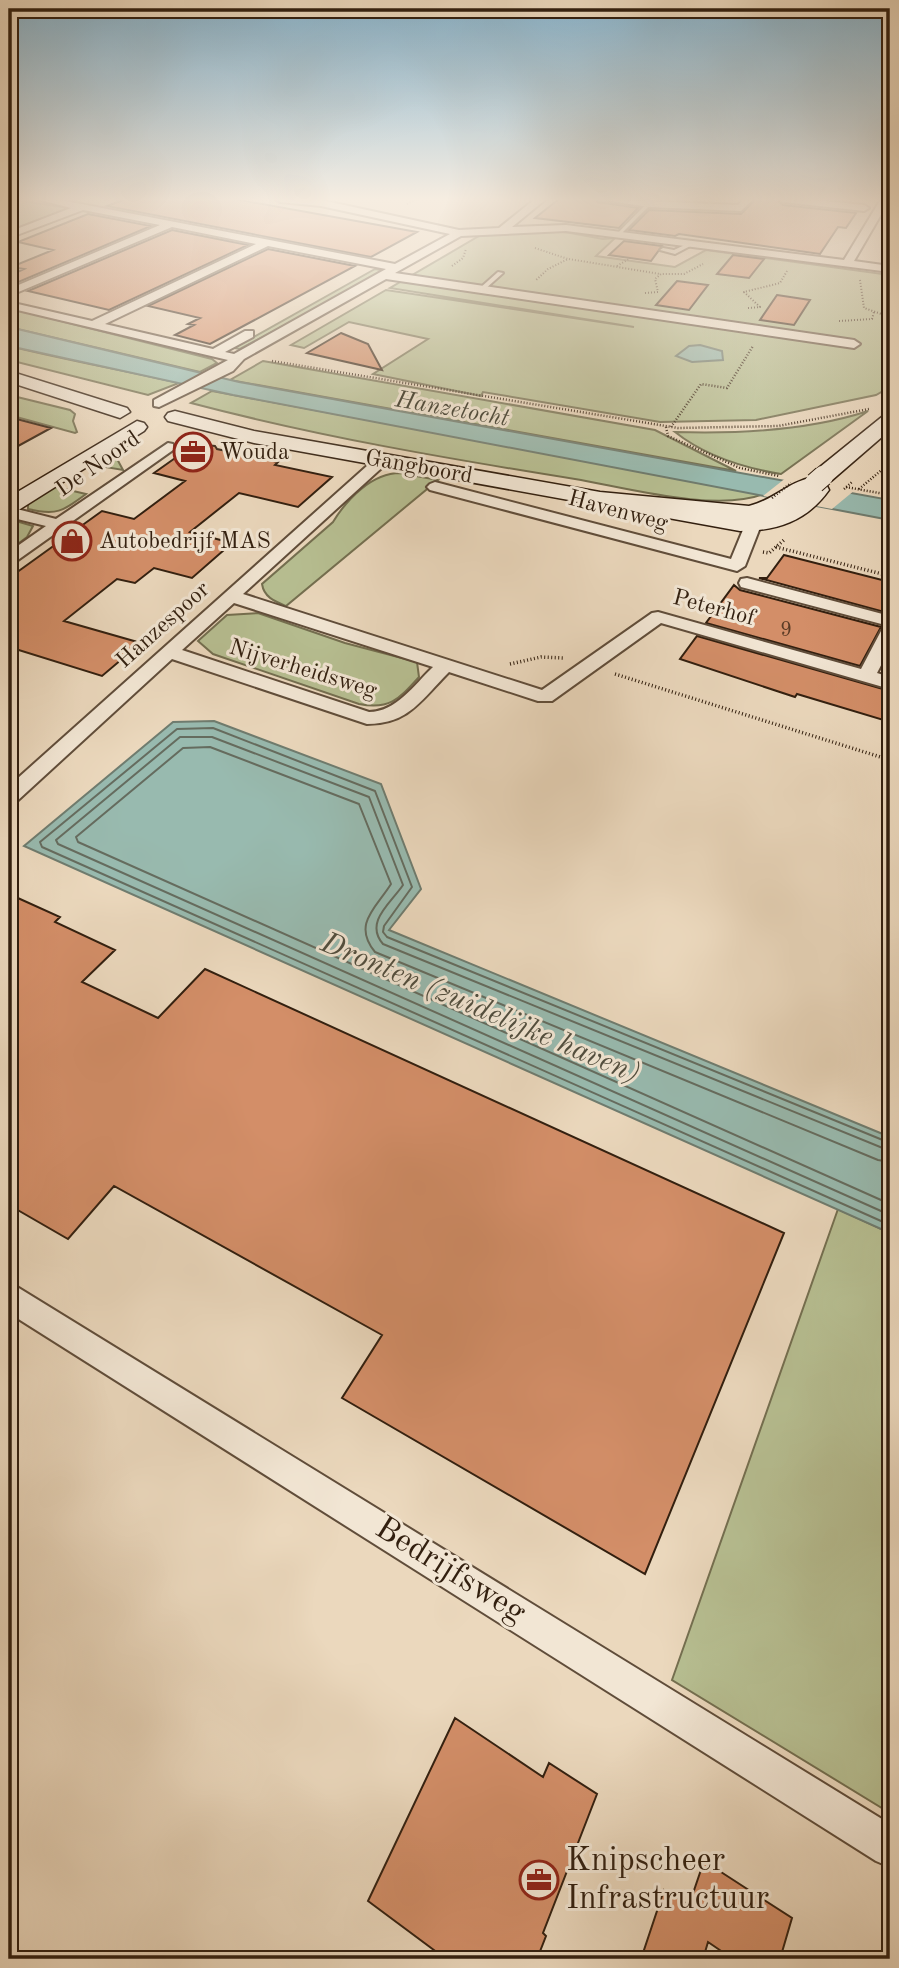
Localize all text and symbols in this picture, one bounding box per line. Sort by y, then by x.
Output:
water label: Hanzetocht [392,388,511,432]
street label: De Noord [52,427,144,501]
office icon: Wouda [172,431,214,473]
place label: Wouda [220,441,289,464]
street label: Gangboord [363,446,475,488]
street label: Havenweg [565,487,671,536]
shop icon: Autobedrijf MAS [51,520,93,562]
place label: Autobedrijf MAS [99,530,271,553]
street label: Hanzespoor [112,577,214,673]
street label: Peterhof [670,586,759,630]
house number: 9 [780,620,792,641]
street label: Nijverheidsweg [226,636,380,703]
water label: Dronten (zuidelijke haven) [315,928,644,1090]
street label: Bedrijfsweg [369,1512,531,1630]
place label: Knipscheer Infrastructuur [566,1845,769,1916]
office icon: Knipscheer Infrastructuur [518,1859,560,1901]

